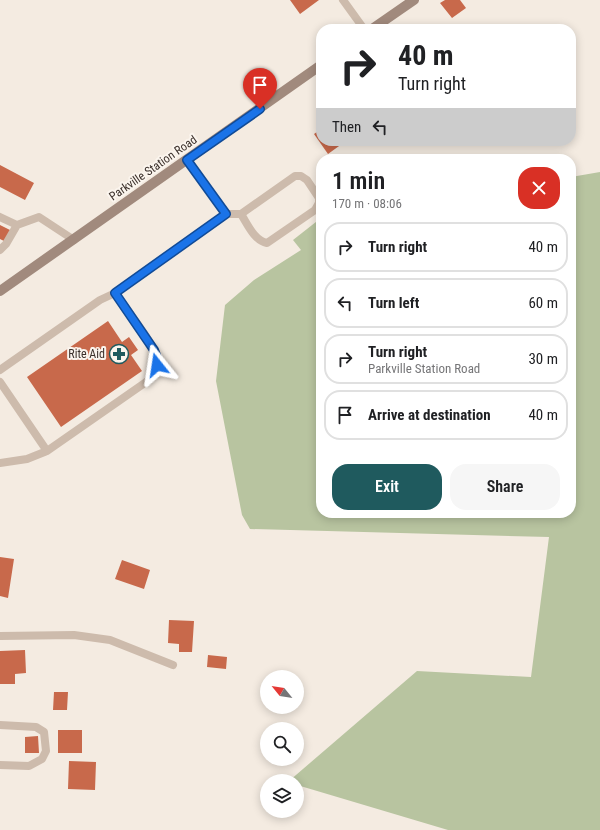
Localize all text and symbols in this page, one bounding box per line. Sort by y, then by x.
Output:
text: 40 m [398,39,454,72]
icon: right [332,40,384,92]
pin [243,68,277,109]
text: Turn right [398,73,466,94]
icon: arrive [249,74,271,96]
icon: left [369,116,391,138]
text: Then [332,118,361,136]
street label: Parkville Station Road [107,133,200,203]
text: 1 min [332,167,385,195]
button: close [518,167,560,209]
text: 170 m · 08:06 [332,196,402,211]
icon: right [334,236,356,258]
text: Turn right [368,238,427,256]
text: 40 m [528,238,558,256]
icon: left [334,292,356,314]
text: Turn left [368,294,419,312]
text: 60 m [528,294,558,312]
pharmacy icon: Rite Aid [108,343,130,365]
text: Turn right [368,343,427,361]
position arrow [136,344,178,386]
place label: Rite Aid [68,347,105,361]
icon: right [334,348,356,370]
text: 30 m [528,350,558,368]
text: Parkville Station Road [368,361,480,376]
icon: arrive [334,404,356,426]
text: Arrive at destination [368,406,491,424]
text: 40 m [528,406,558,424]
button: Exit [332,464,442,510]
button: Share [450,464,560,510]
north arrow [260,670,304,714]
map controls [260,670,304,818]
button: search [260,722,304,766]
button: layers [260,774,304,818]

